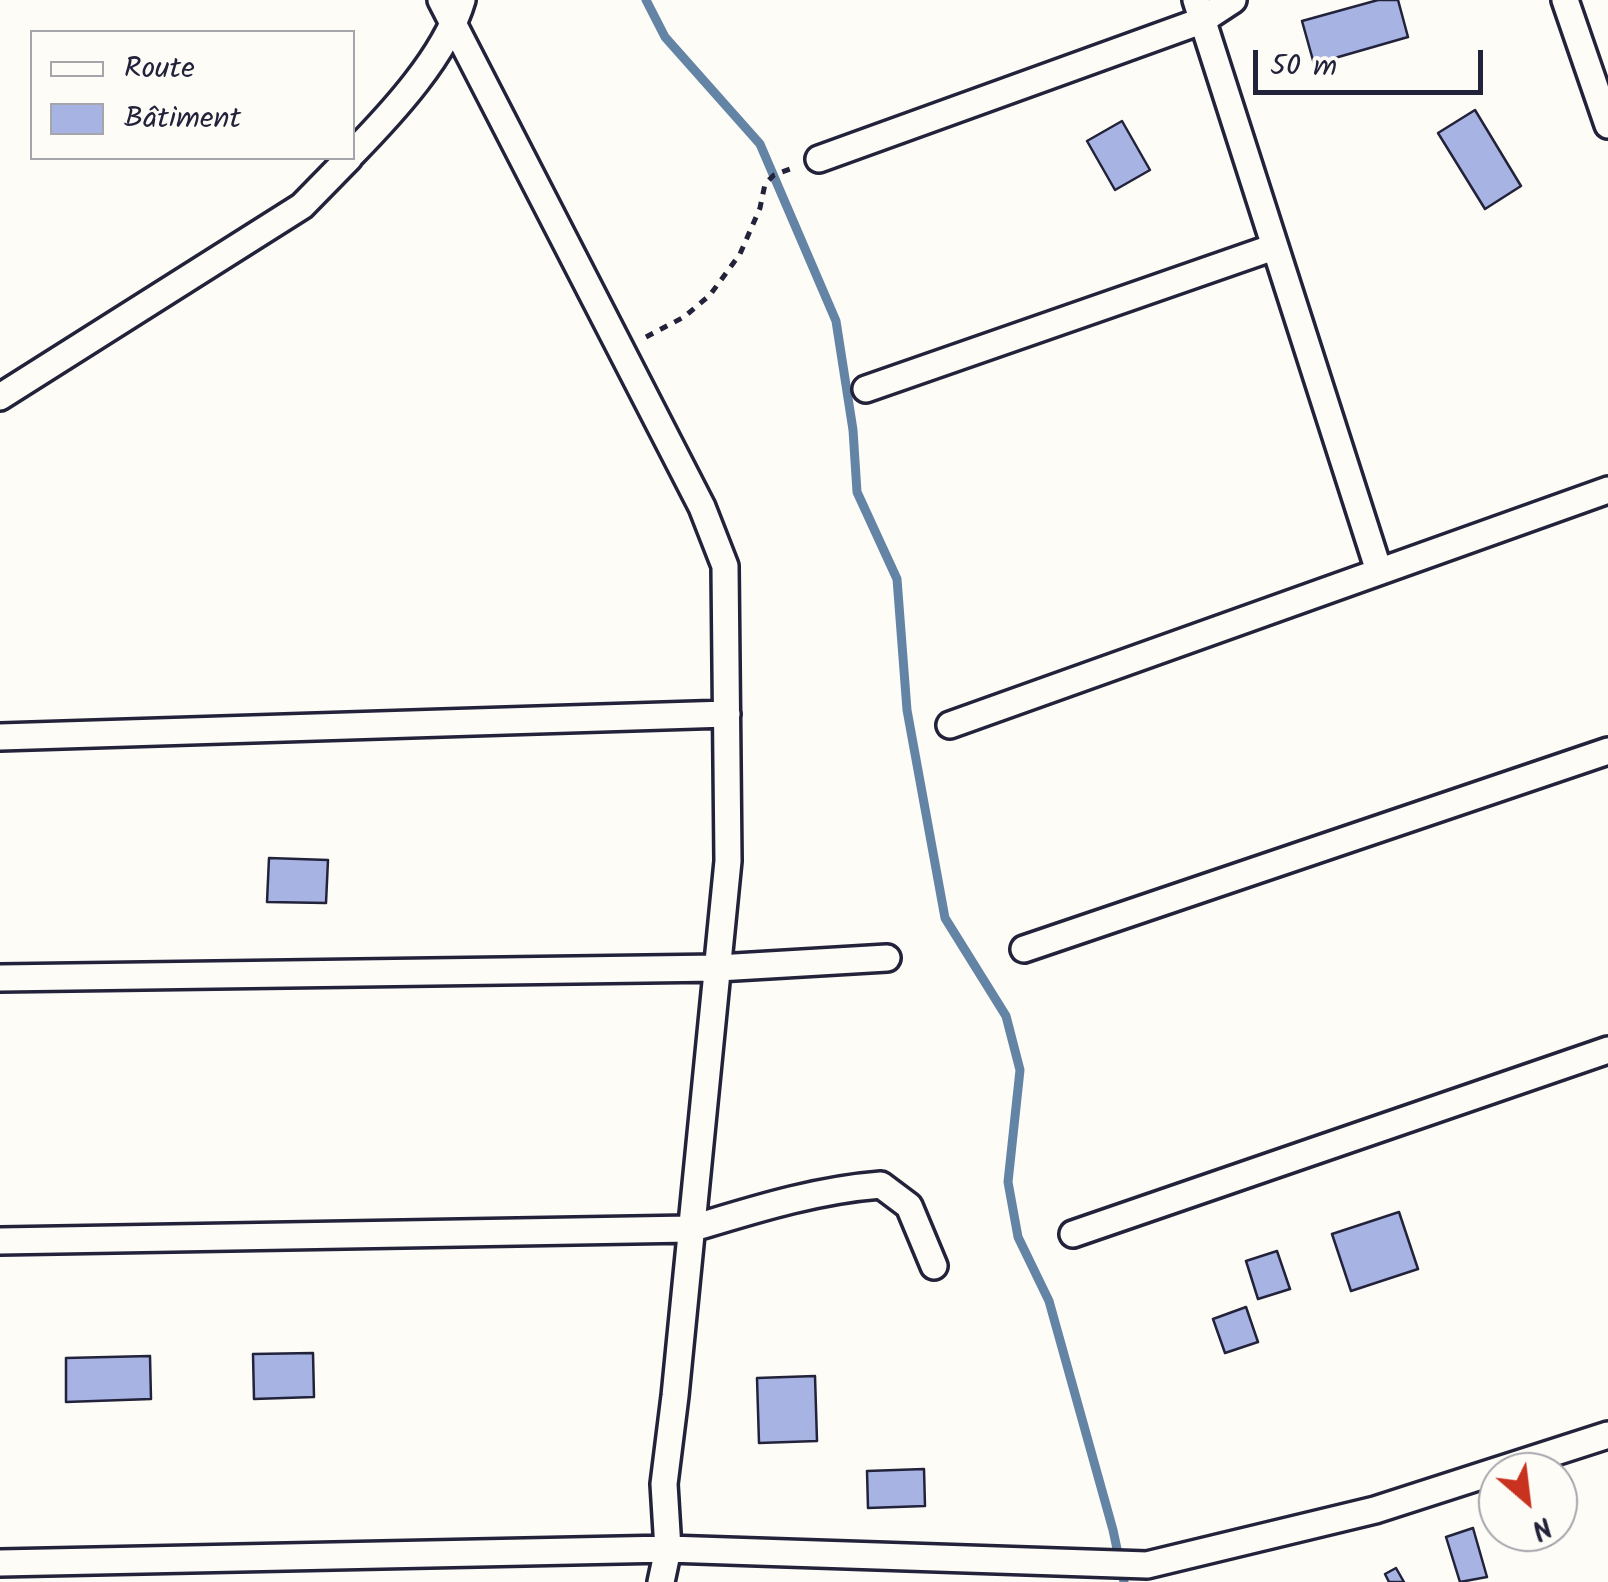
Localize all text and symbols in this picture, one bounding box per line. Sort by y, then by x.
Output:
legend [30,30,355,160]
scale bar [1258,30,1488,92]
text: 50 m [1270,43,1337,91]
text: Route [124,45,195,93]
text: Bâtiment [124,95,241,143]
north arrow [1478,1452,1578,1552]
text: N [1523,1503,1560,1551]

